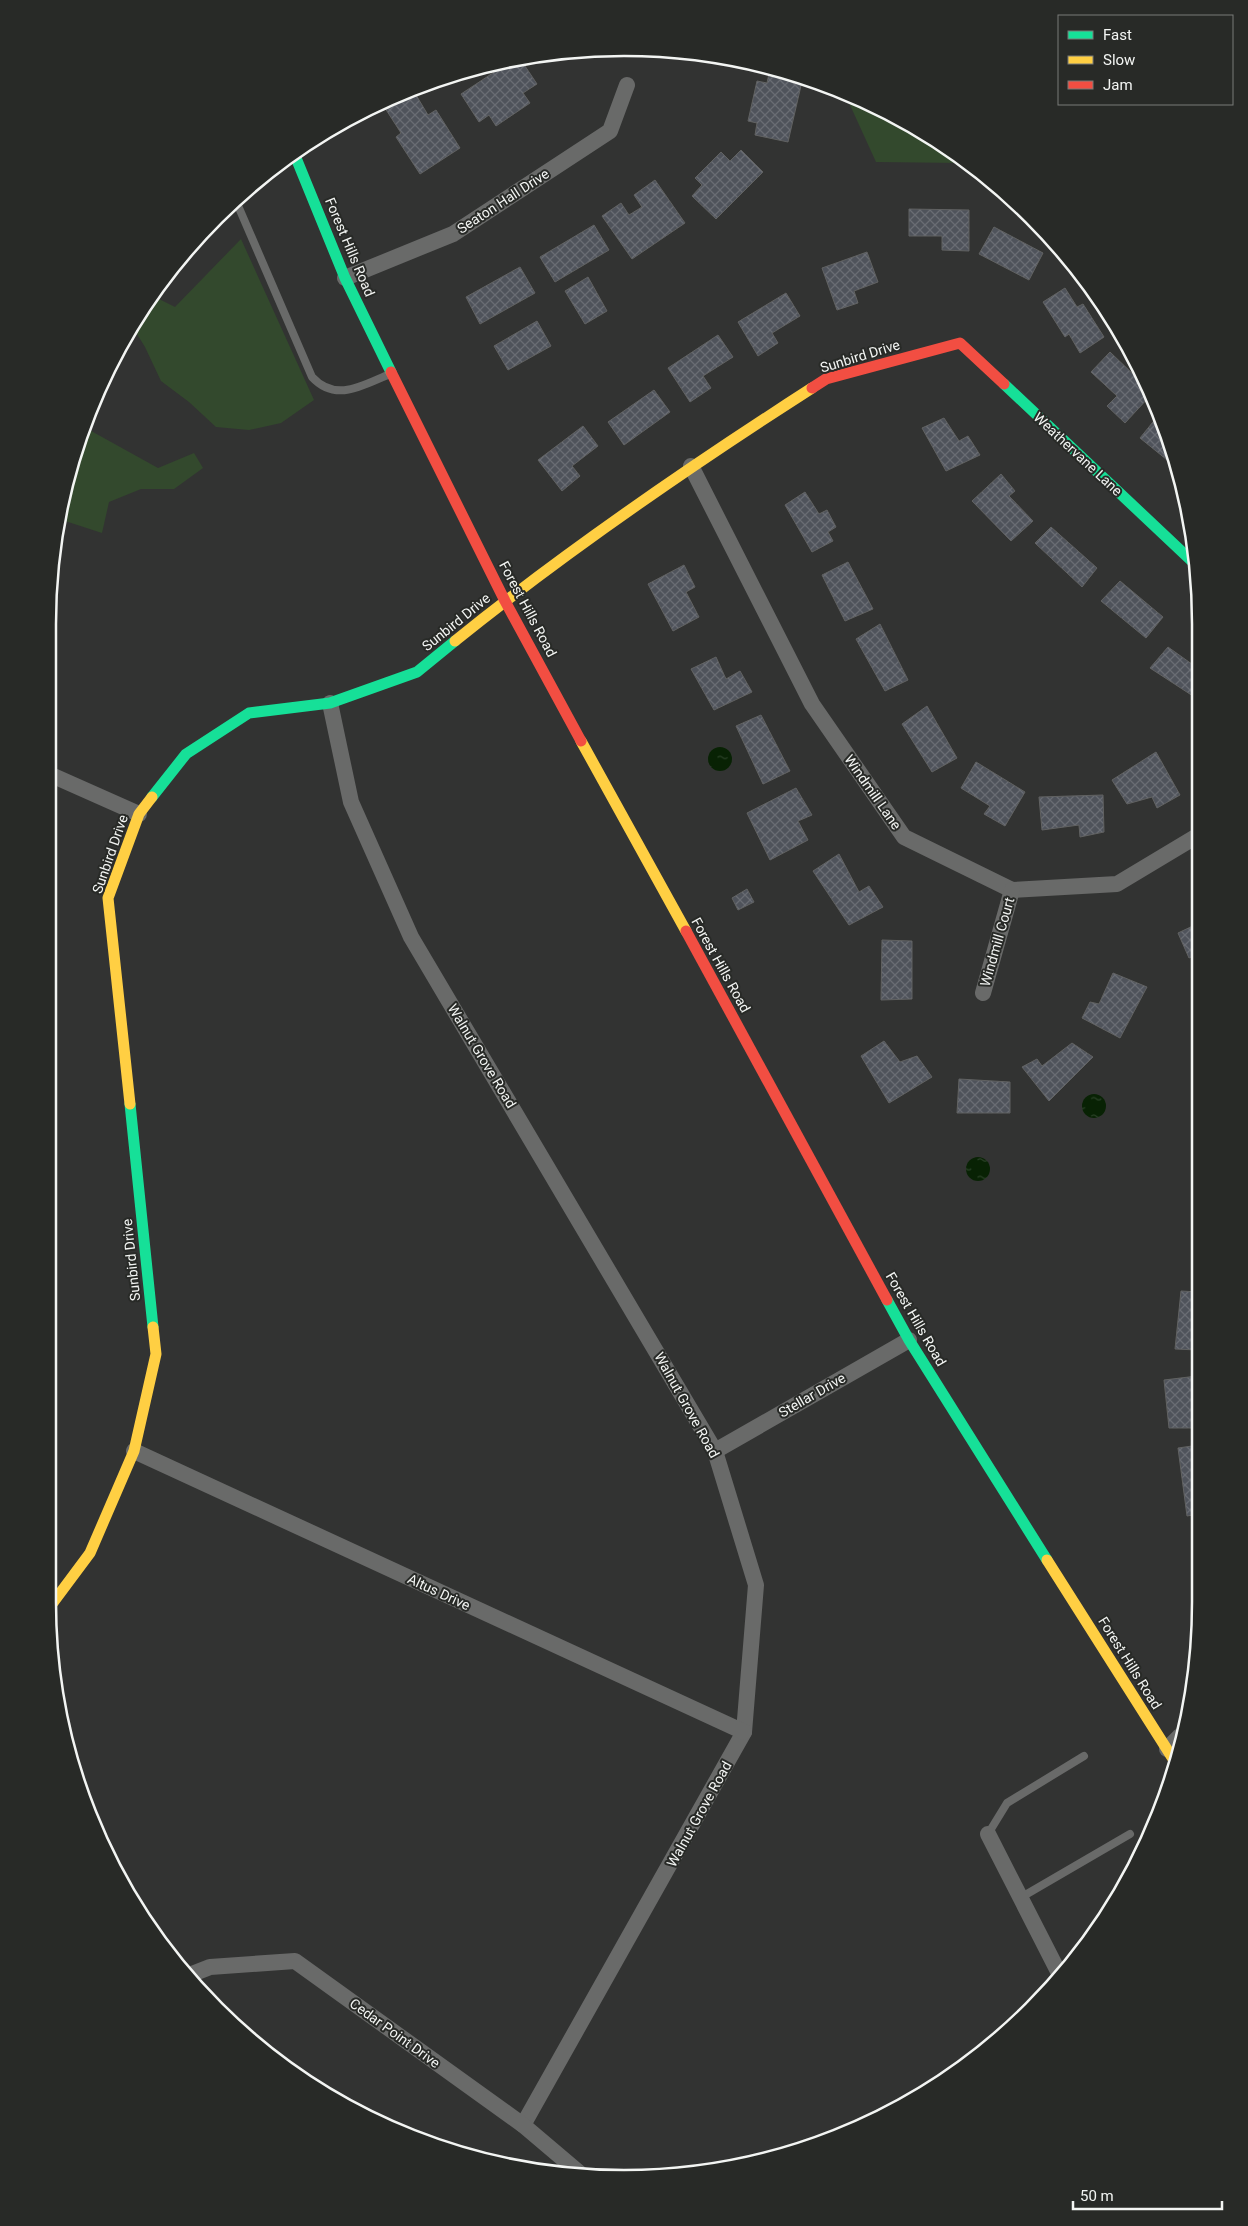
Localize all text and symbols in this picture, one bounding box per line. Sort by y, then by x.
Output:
legend [1058,15,1233,105]
text: Fast [1103,26,1132,44]
text: Slow [1103,51,1135,69]
text: Jam [1103,76,1133,94]
street label: Seaton Hall Drive [454,165,552,237]
street label: Forest Hills Road [322,195,378,299]
street label: Sunbird Drive [818,336,902,376]
street label: Weathervane Lane [1030,409,1126,499]
street label: Forest Hills Road [496,558,560,660]
street label: Sunbird Drive [419,590,493,654]
street label: Windmill Lane [841,751,905,833]
street label: Sunbird Drive [89,812,131,896]
street label: Windmill Court [977,895,1017,988]
street label: Forest Hills Road [688,915,754,1015]
street label: Walnut Grove Road [445,1001,519,1111]
street label: Sunbird Drive [119,1218,143,1302]
street label: Forest Hills Road [883,1269,949,1369]
street label: Walnut Grove Road [651,1349,723,1461]
street label: Stellar Drive [776,1369,848,1421]
street label: Altus Drive [405,1571,473,1613]
street label: Forest Hills Road [1095,1614,1165,1712]
street label: Walnut Grove Road [663,1758,735,1870]
street label: Cedar Point Drive [347,1995,443,2071]
scale bar [1073,2178,1222,2210]
text: 50 m [1080,2187,1114,2205]

